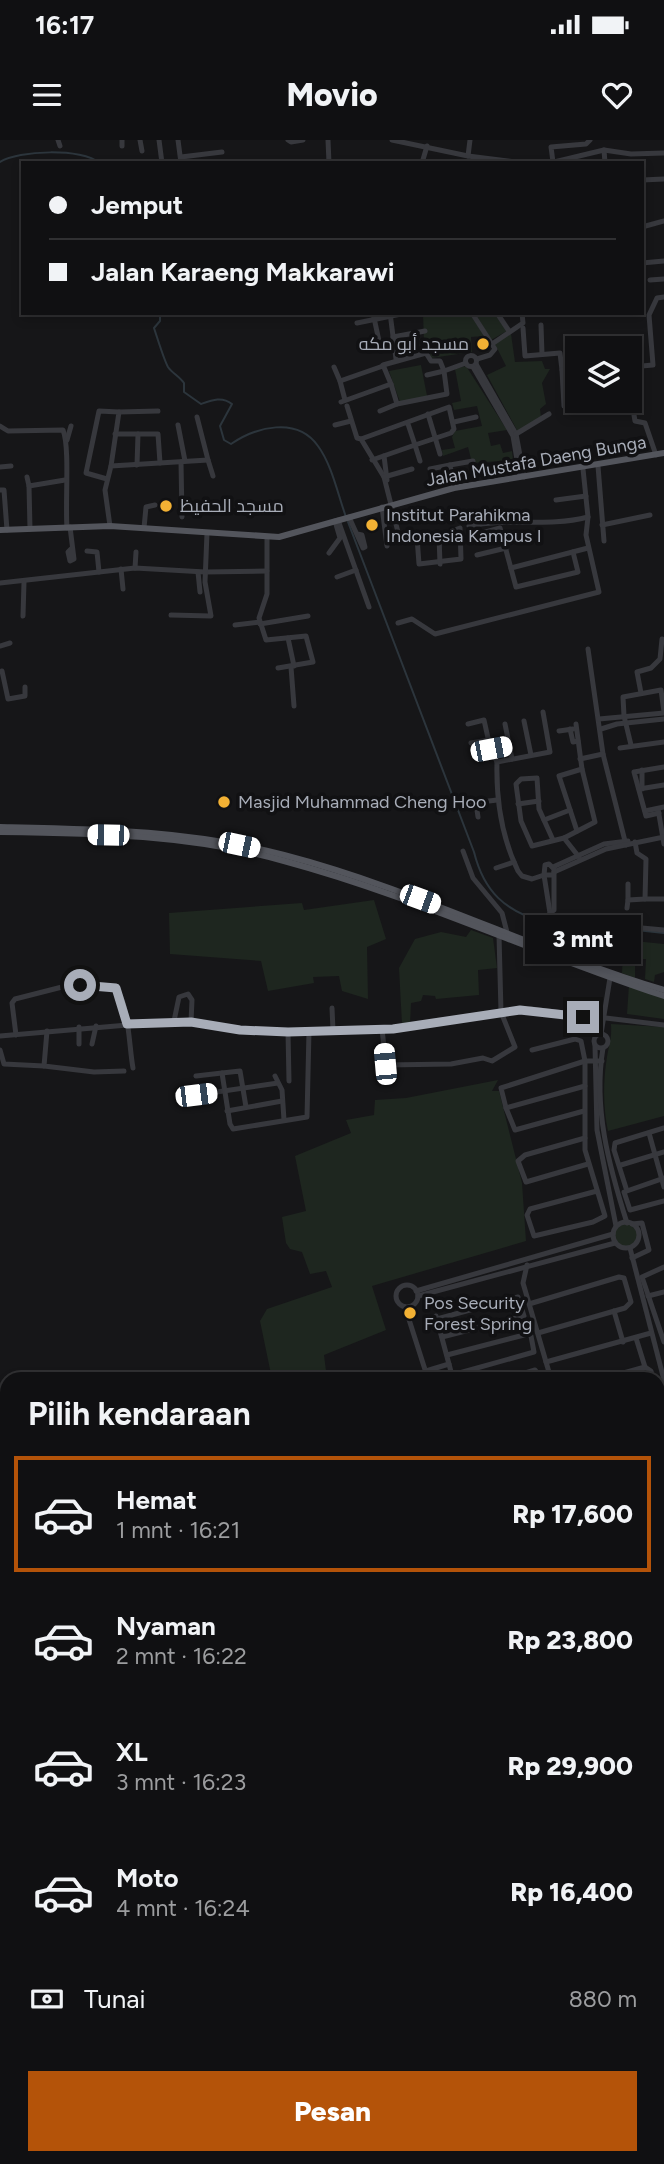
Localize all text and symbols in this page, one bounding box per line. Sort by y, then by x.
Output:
text: 16:17 [35,9,94,41]
icon: menu [28,76,66,114]
text: Movio [286,76,378,114]
icon: heart [598,76,636,114]
text: Jemput [91,189,183,221]
text: Jalan Karaeng Makkarawi [91,256,395,288]
place label: مسجد أبو مكه [359,333,469,355]
marker: مسجد أبو مكه [475,336,491,352]
map controls [565,336,642,413]
button: layers [565,336,642,413]
street label: Jalan Mustafa Daeng Bunga [424,431,648,491]
place label: مسجد الحفيظ [180,495,284,517]
marker: مسجد الحفيظ [158,498,174,514]
place label: Institut Parahikma Indonesia Kampus I [386,504,542,547]
marker: Institut Parahikma Indonesia Kampus I [364,517,380,533]
car [469,735,514,763]
place label: Masjid Muhammad Cheng Hoo [238,791,486,813]
marker: Masjid Muhammad Cheng Hoo [216,794,232,810]
car [87,824,130,846]
car [217,830,262,860]
car [397,882,444,916]
callout: 3 mnt [525,916,641,964]
text: 3 mnt [552,925,614,953]
route start [64,969,96,1001]
route end [567,1001,599,1033]
car [373,1042,398,1086]
car [174,1082,219,1108]
place label: Pos Security Forest Spring [424,1292,532,1335]
marker: Pos Security Forest Spring [402,1305,418,1321]
text: Pilih kendaraan [28,1395,251,1433]
icon: car [32,1483,95,1546]
text: Hemat [116,1484,197,1516]
text: Rp 17,600 [512,1498,633,1530]
text: 1 mnt · 16:21 [116,1516,240,1544]
icon: car [32,1609,95,1672]
text: Nyaman [116,1610,216,1642]
text: Rp 23,800 [507,1624,633,1656]
text: 2 mnt · 16:22 [116,1642,247,1670]
icon: car [32,1735,95,1798]
text: XL [116,1736,148,1768]
text: Rp 29,900 [507,1750,633,1782]
text: 3 mnt · 16:23 [116,1768,246,1796]
icon: car [32,1861,95,1924]
text: Moto [116,1862,179,1894]
text: Rp 16,400 [510,1876,633,1908]
text: 4 mnt · 16:24 [116,1894,250,1922]
icon: cash [28,1980,66,2018]
text: Tunai [84,1983,145,2015]
text: 880 m [569,1985,637,2013]
button: Pesan [28,2071,637,2151]

